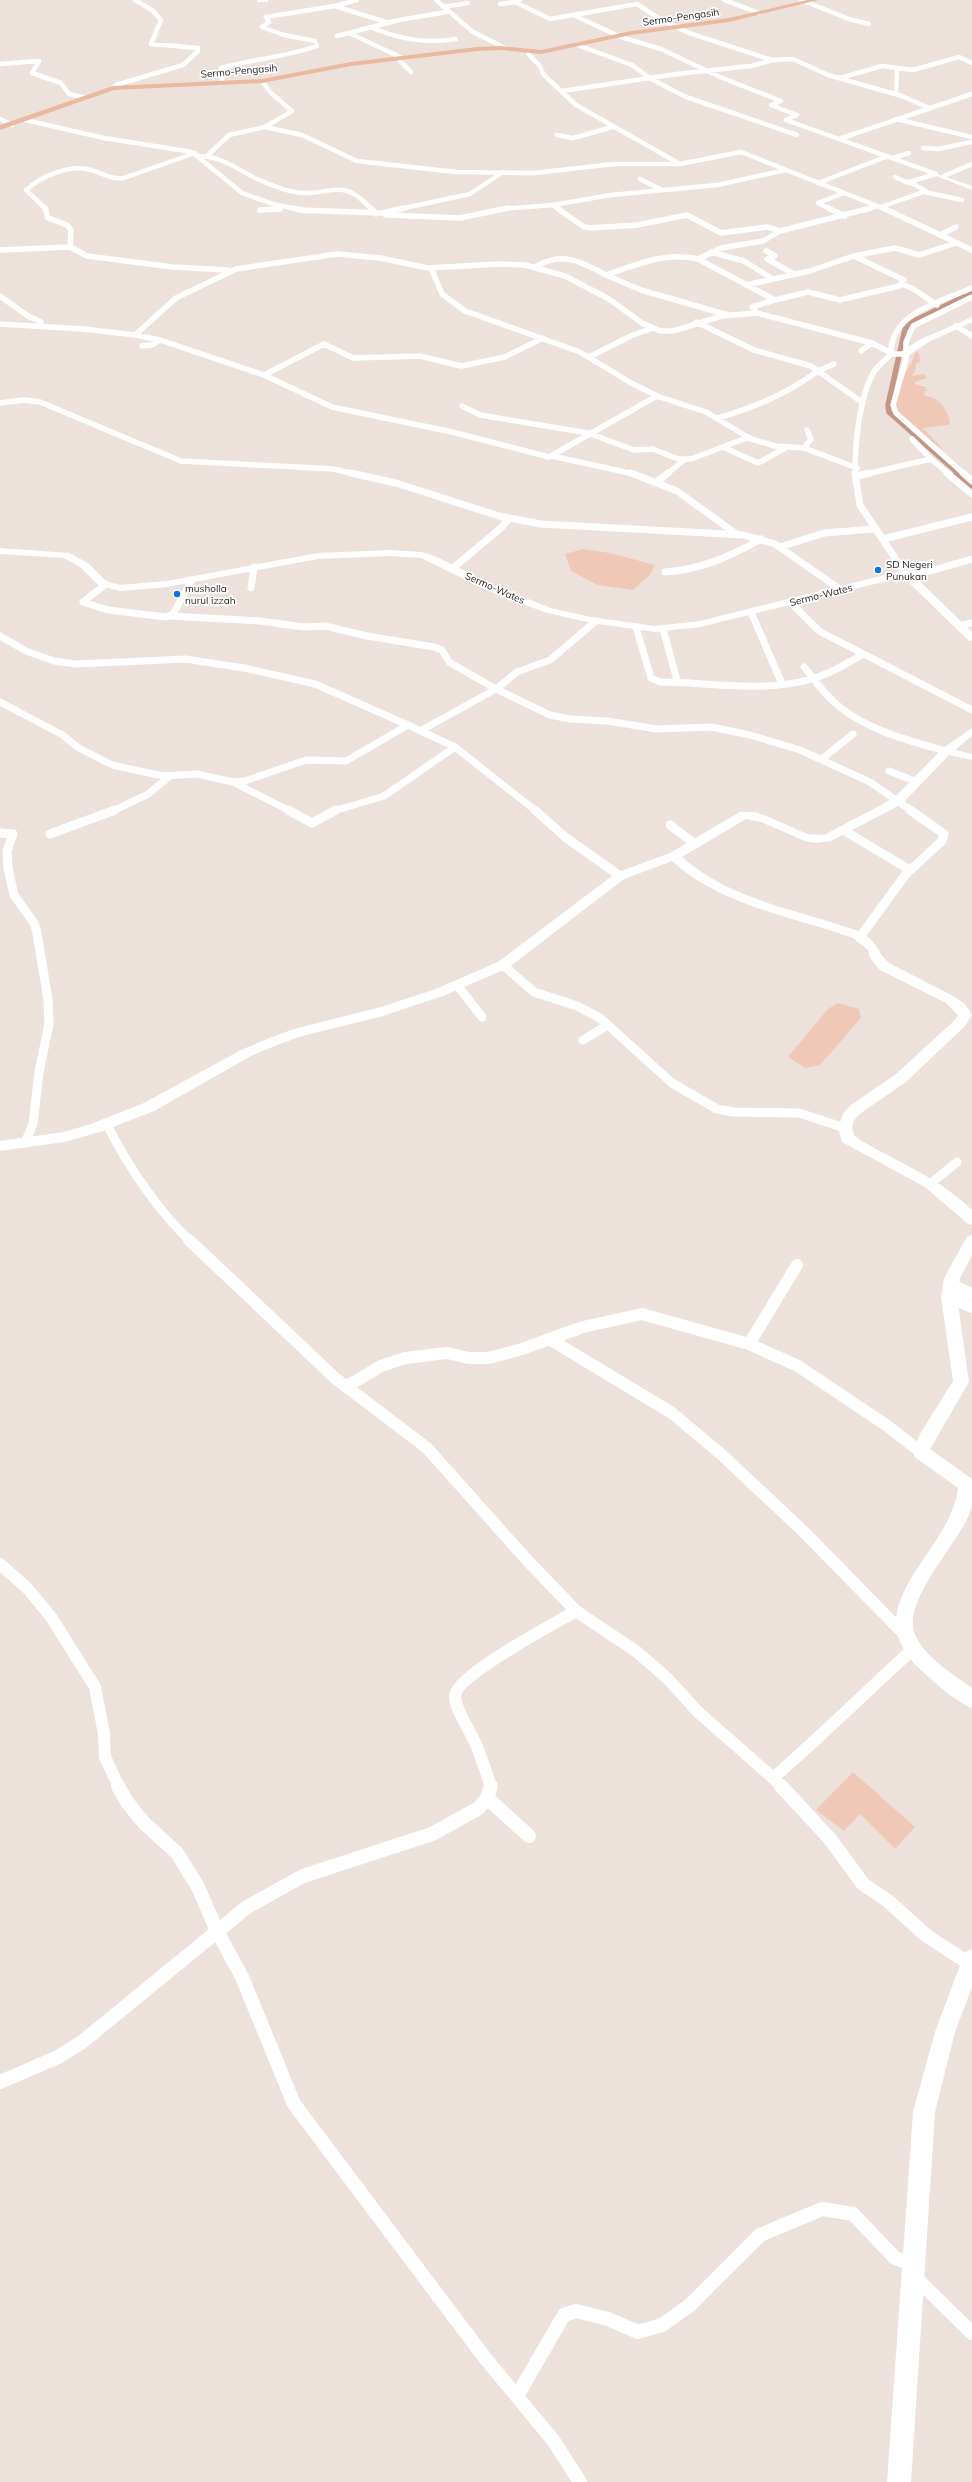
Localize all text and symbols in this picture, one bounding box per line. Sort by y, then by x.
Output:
street label: Sermo-Pengasih [642,5,720,29]
street label: Sermo-Pengasih [200,61,278,81]
place label: SD Negeri Punukan [886,558,933,583]
marker: SD Negeri Punukan [873,565,883,575]
street label: Sermo-Wates [463,569,527,607]
street label: Sermo-Wates [788,581,854,609]
place label: musholla nurul izzah [185,582,236,607]
marker: musholla nurul izzah [172,589,182,599]

